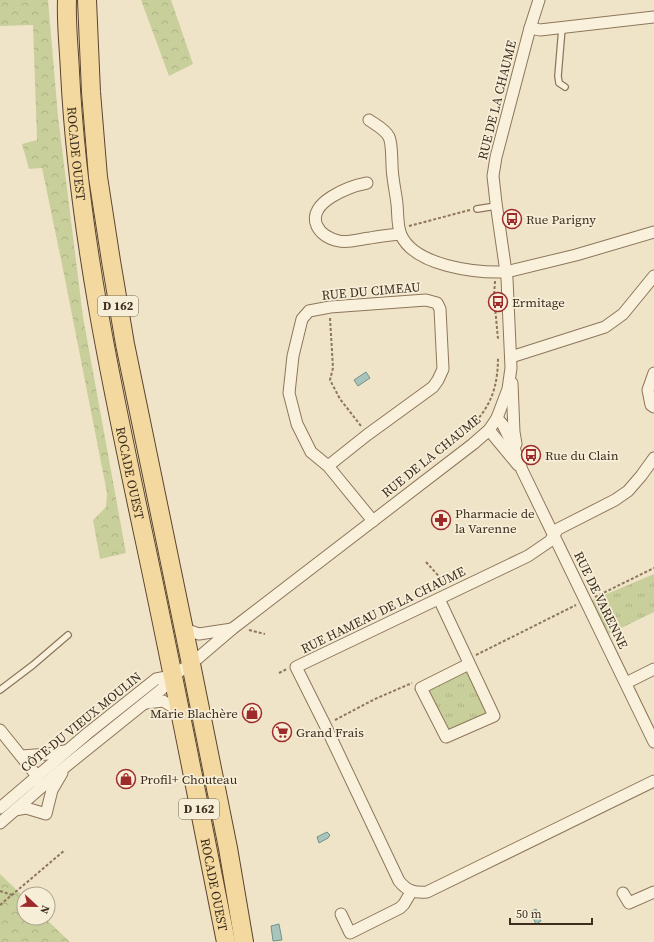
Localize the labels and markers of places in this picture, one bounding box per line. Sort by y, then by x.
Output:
bus stop icon: Rue Parigny [501,208,523,230]
place label: Rue Parigny [526,211,596,228]
bus stop icon: Ermitage [487,291,509,313]
place label: Ermitage [512,294,565,311]
bus stop icon: Rue du Clain [520,444,542,466]
place label: Rue du Clain [545,447,619,464]
place label: Pharmacie de la Varenne [455,505,535,537]
pharmacy icon: Pharmacie de la Varenne [430,509,452,531]
shop icon: Marie Blachère [241,702,263,724]
place label: Marie Blachère [150,705,238,722]
supermarket icon: Grand Frais [271,721,293,743]
place label: Grand Frais [296,724,364,741]
shop icon: Profil+ Chouteau [115,768,137,790]
place label: Profil+ Chouteau [140,771,238,788]

